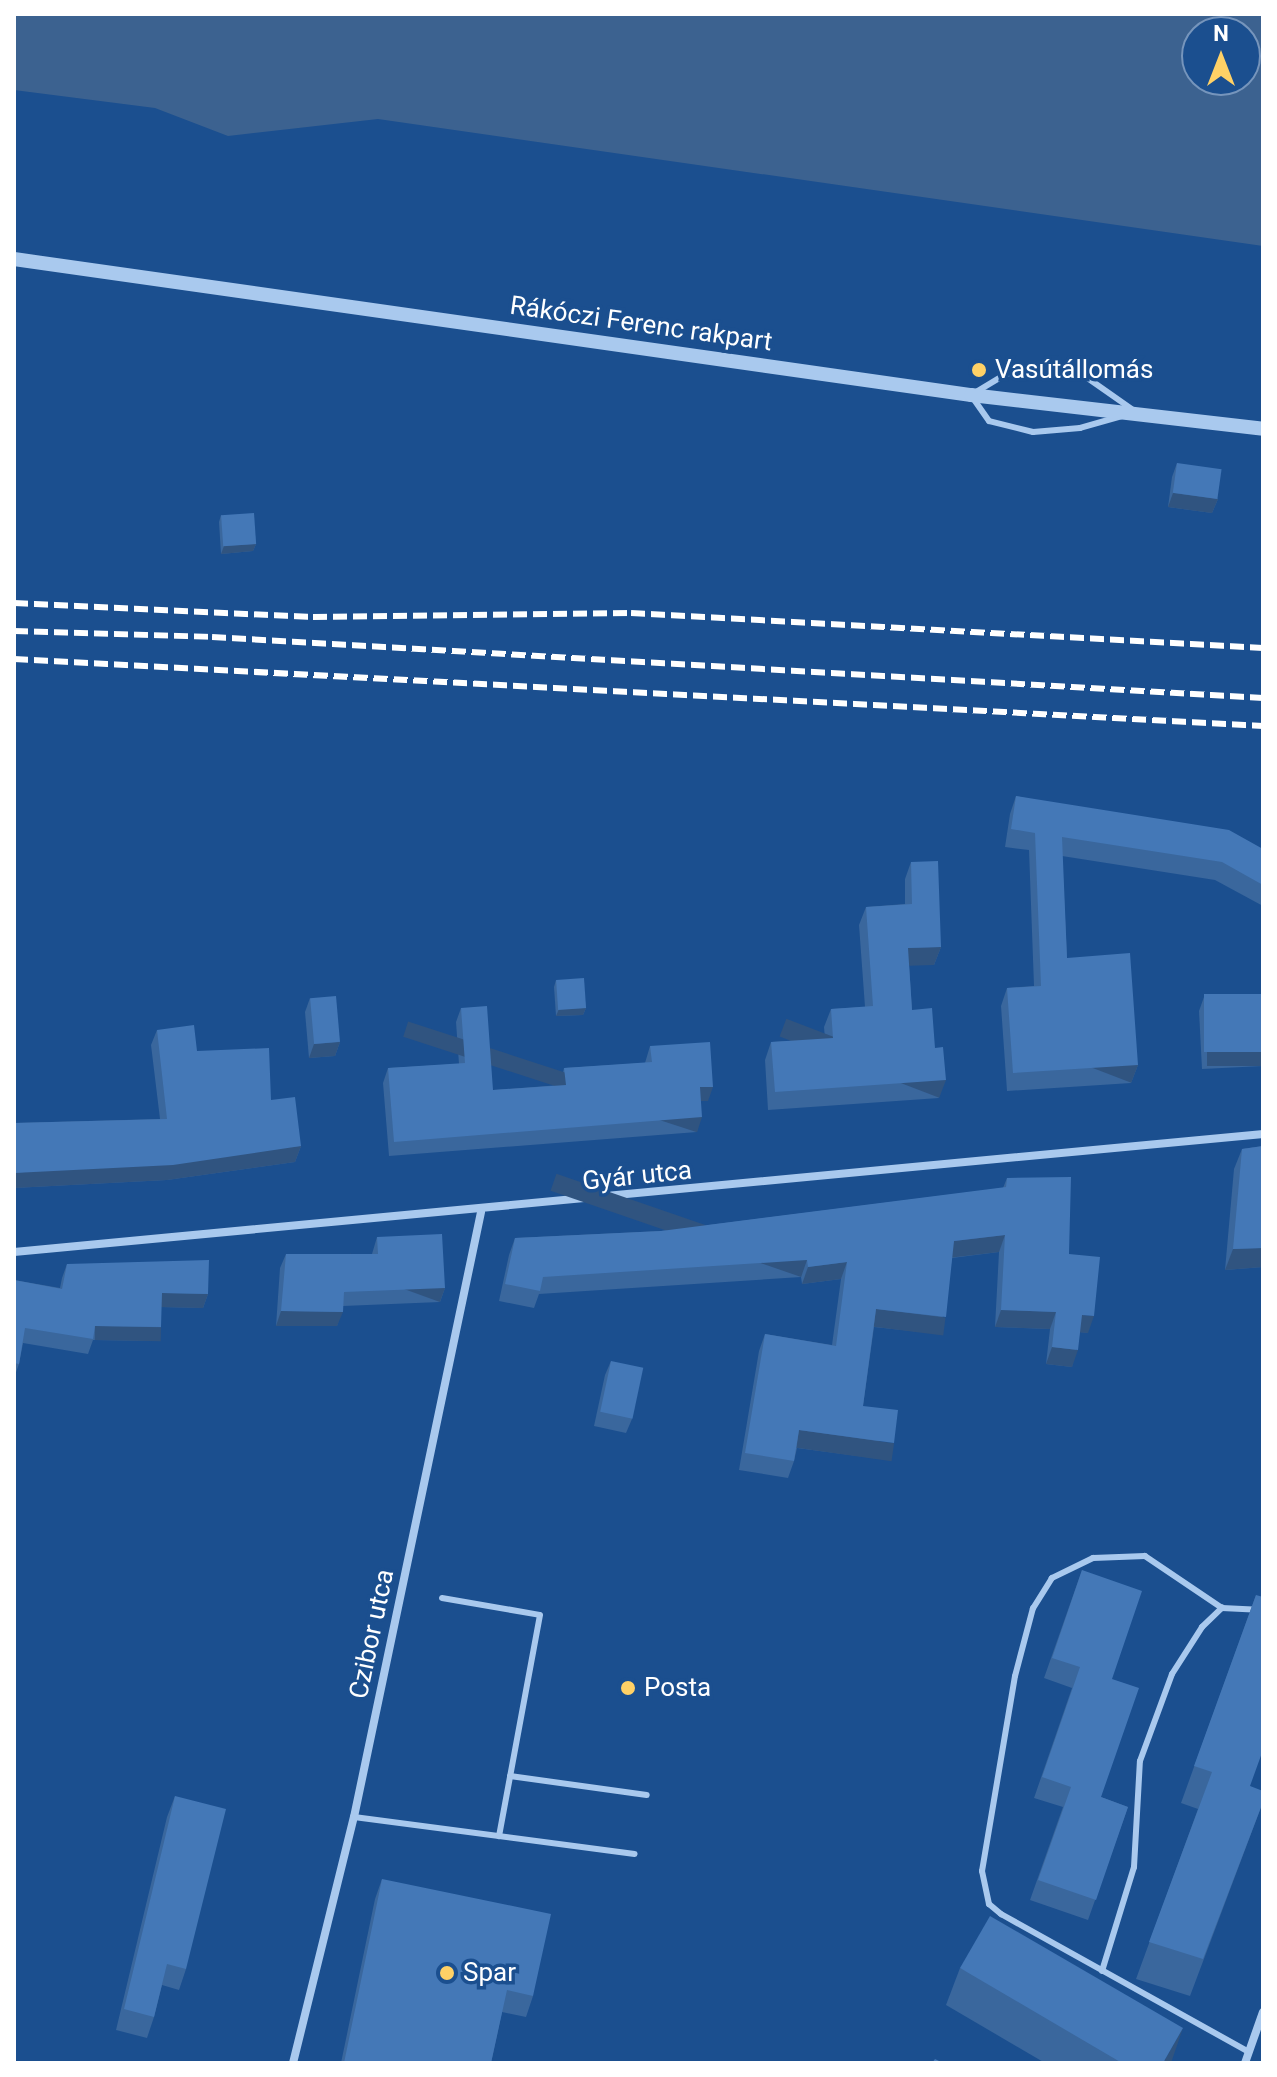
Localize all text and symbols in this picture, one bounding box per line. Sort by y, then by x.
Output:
north arrow [1181,16,1261,96]
text: N [1213,21,1229,46]
street label: Rákóczi Ferenc rakpart [508,290,774,358]
place label: Vasútállomás [995,354,1153,386]
marker: Vasútállomás [970,361,988,379]
street label: Gyár utca [581,1155,693,1197]
street label: Czibor utca [343,1566,401,1702]
place label: Posta [644,1672,711,1704]
marker: Posta [619,1679,637,1697]
place label: Spar [463,1957,516,1989]
marker: Spar [438,1964,456,1982]

